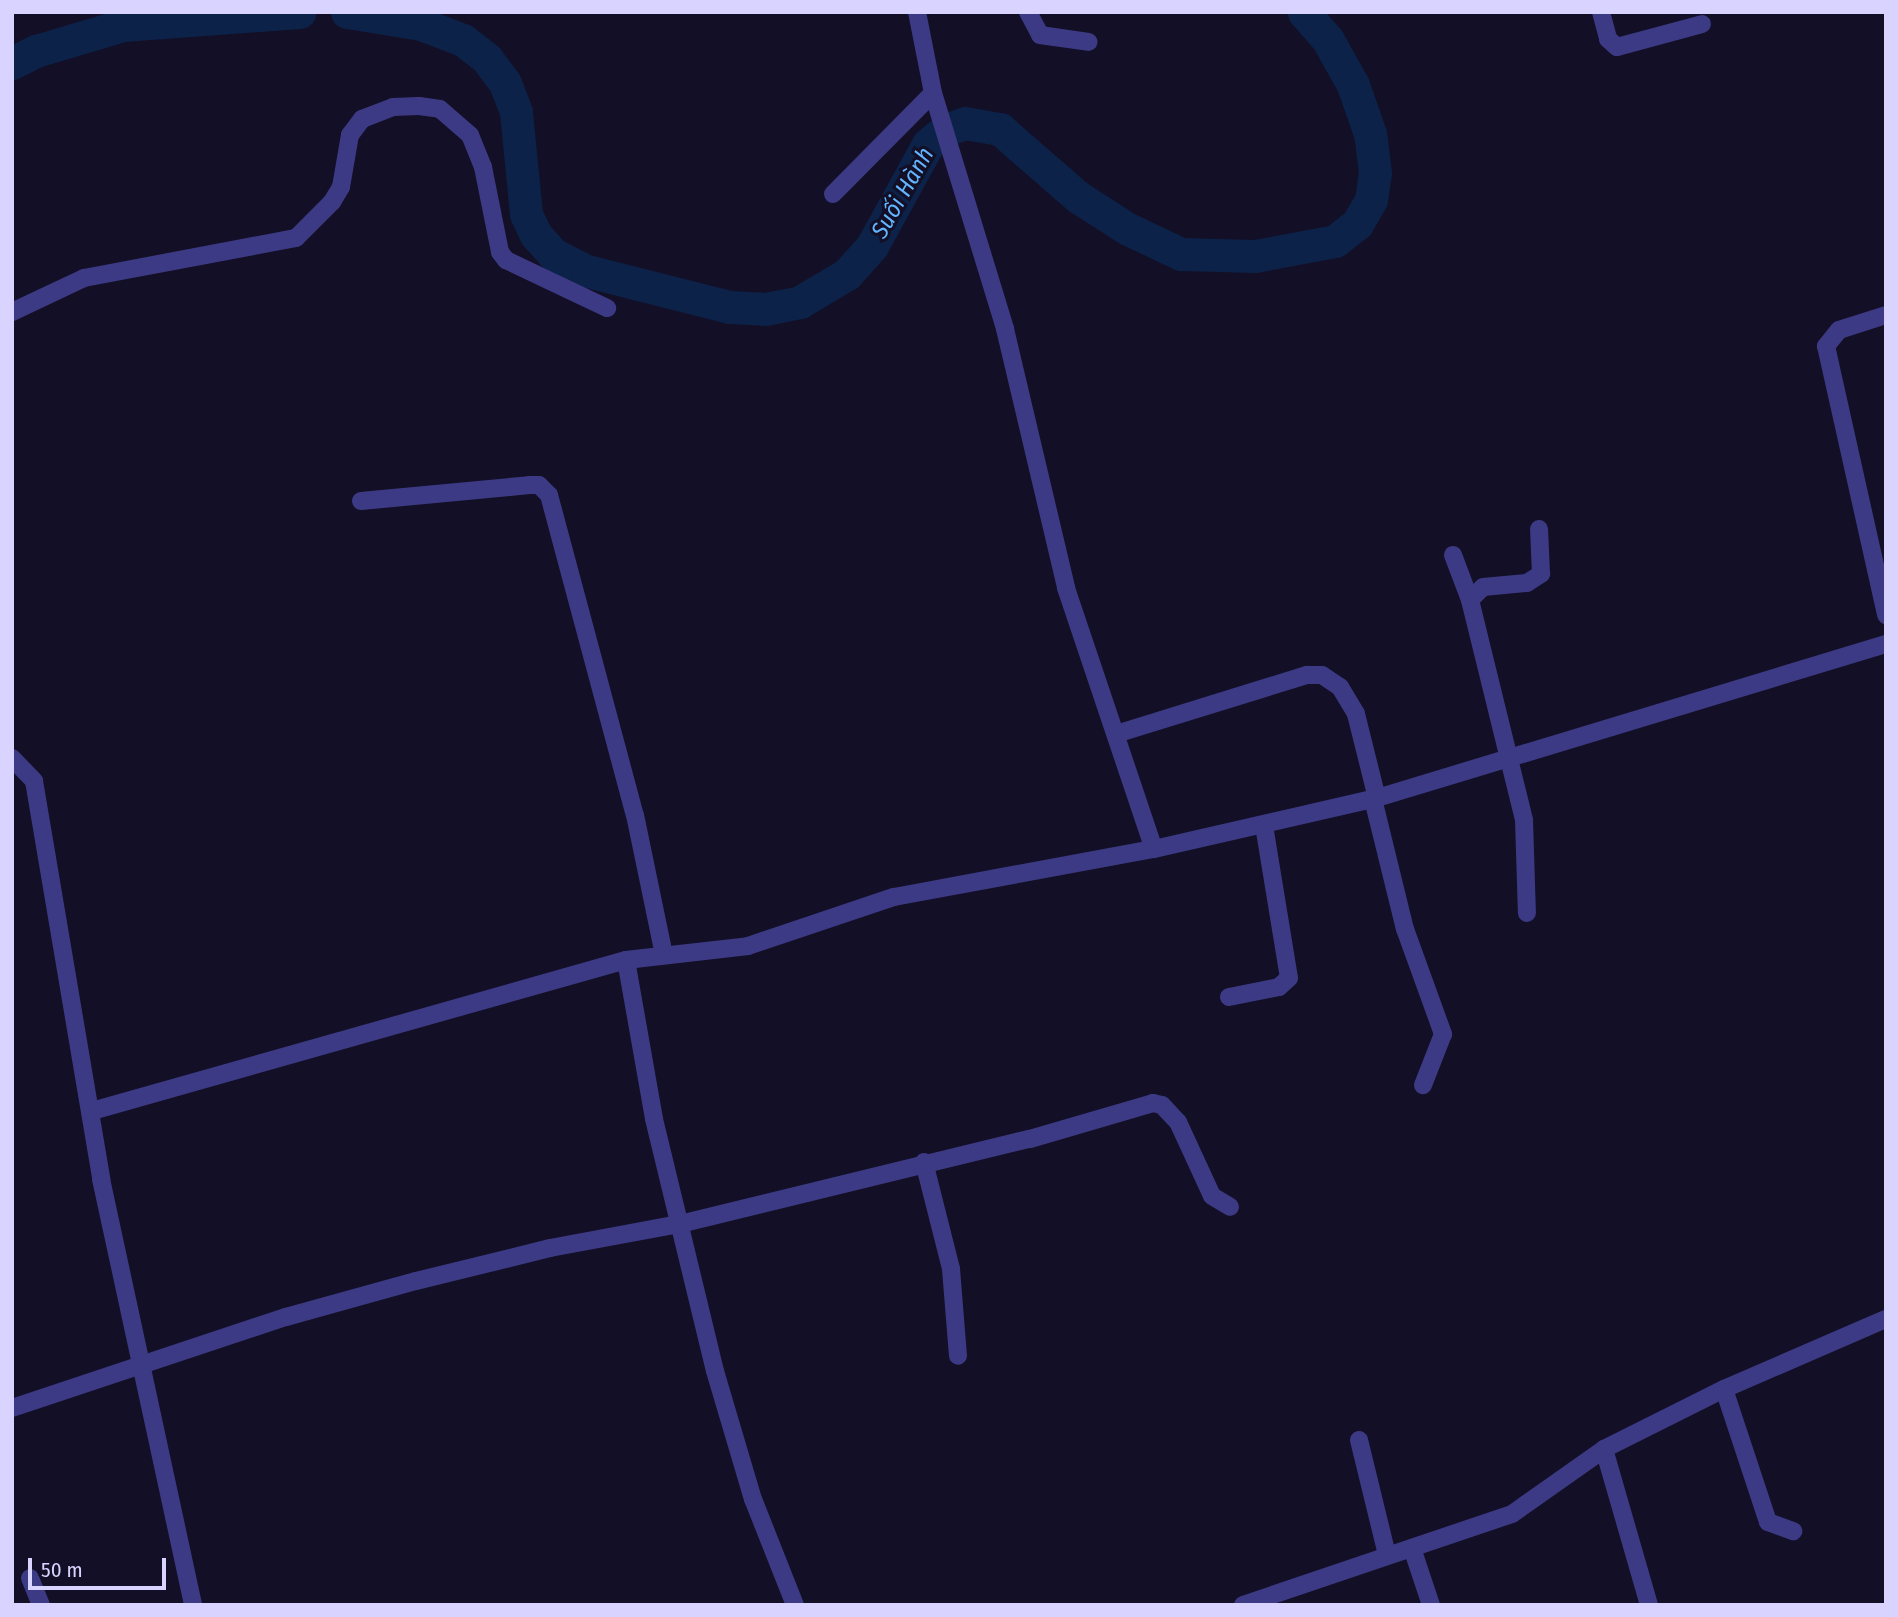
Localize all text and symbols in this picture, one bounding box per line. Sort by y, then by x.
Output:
water label: Suối Hành [865,142,941,244]
scale bar [32,1544,170,1588]
text: 50 m [41,1557,83,1583]

